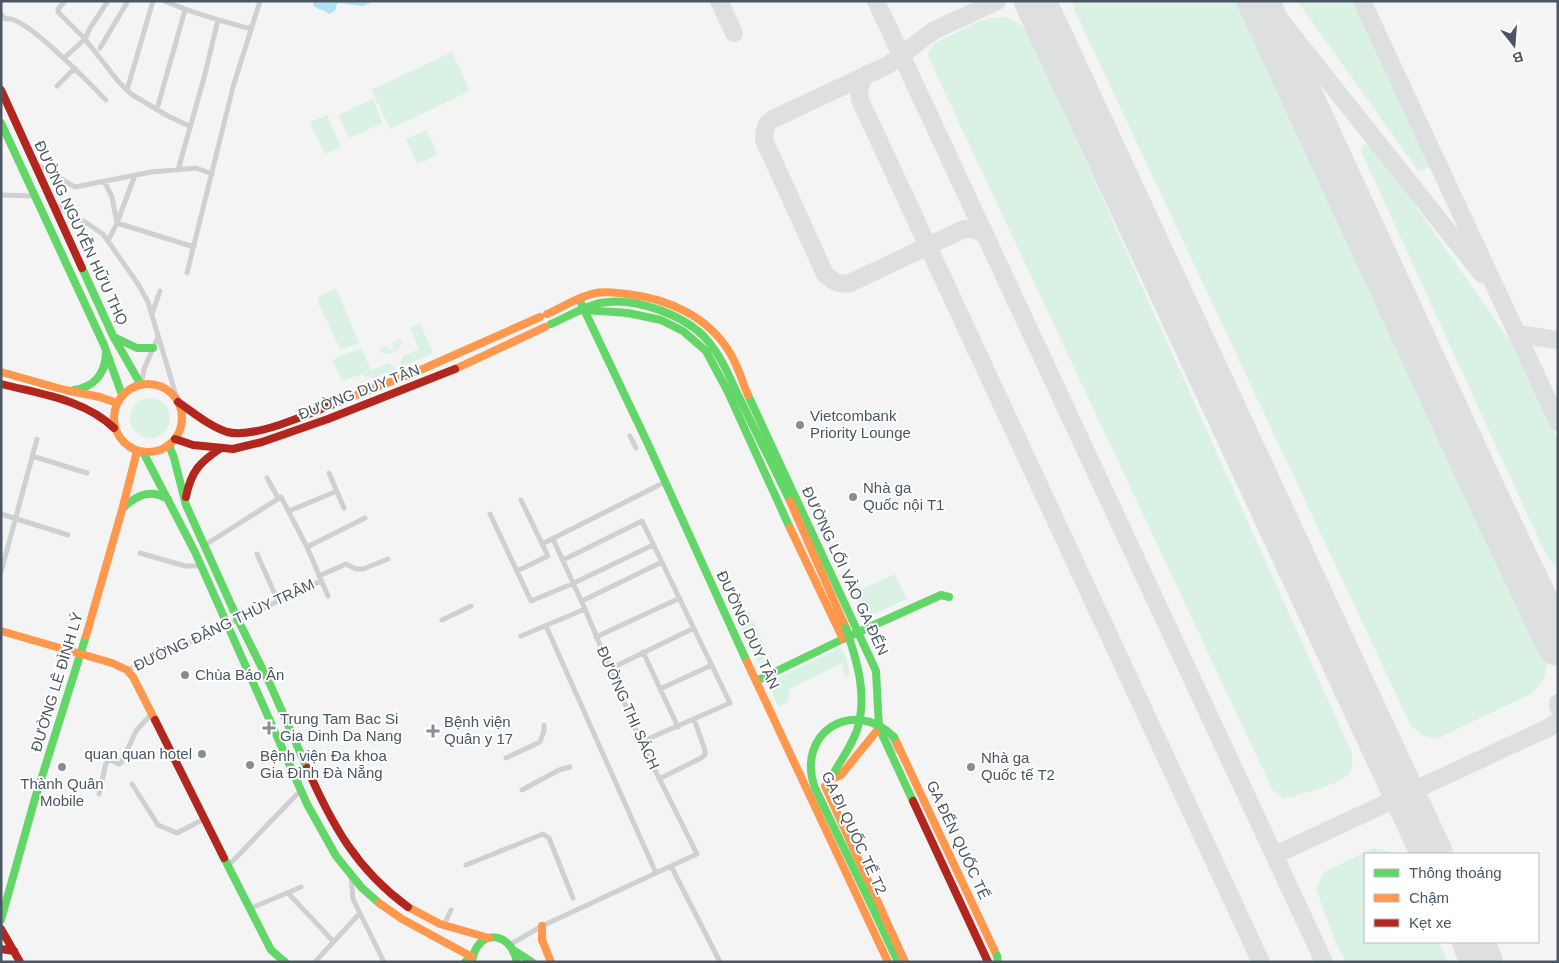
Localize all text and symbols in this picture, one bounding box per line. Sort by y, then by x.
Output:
north arrow [1489,20,1539,70]
text: B [1511,48,1525,67]
street label: ĐƯỜNG NGUYỄN HỮU THỌ [31,138,132,328]
street label: ĐƯỜNG DUY TÂN [296,361,422,422]
place label: Vietcombank Priority Lounge [810,407,911,441]
marker: Vietcombank Priority Lounge [794,419,806,431]
place label: Nhà ga Quốc nội T1 [863,479,944,513]
street label: ĐƯỜNG LỐI VÀO GA ĐẾN [799,484,892,658]
marker: Nhà ga Quốc nội T1 [847,491,859,503]
street label: ĐƯỜNG DUY TÂN [714,568,783,692]
street label: ĐƯỜNG ĐẶNG THÙY TRÂM [131,575,317,674]
street label: ĐƯỜNG LÊ ĐÌNH LÝ [27,610,86,754]
street label: ĐƯỜNG THI SÁCH [594,644,663,772]
place label: Chùa Báo Ân [195,666,284,683]
marker: Chùa Báo Ân [179,669,191,681]
place label: Trung Tam Bac Si Gia Dinh Da Nang [280,710,402,744]
place label: Bệnh viện Quân y 17 [444,713,513,747]
marker: Trung Tam Bac Si Gia Dinh Da Nang [262,721,276,735]
marker: Bệnh viện Quân y 17 [426,724,440,738]
place label: quan quan hotel [84,745,192,762]
place label: Bệnh viện Đa khoa Gia Đình Đà Nẵng [260,747,387,781]
marker: quan quan hotel [196,748,208,760]
place label: Nhà ga Quốc tế T2 [981,749,1055,783]
marker: Bệnh viện Đa khoa Gia Đình Đà Nẵng [244,759,256,771]
marker: Thành Quân Mobile [56,761,68,773]
marker: Nhà ga Quốc tế T2 [965,761,977,773]
street label: GA ĐI QUỐC TẾ T2 [819,769,890,897]
place label: Thành Quân Mobile [20,775,104,809]
street label: GA ĐẾN QUỐC TẾ [924,778,993,902]
legend [1364,853,1539,943]
text: Thông thoáng [1409,864,1502,881]
text: Chậm [1409,889,1449,906]
text: Kẹt xe [1409,914,1452,931]

